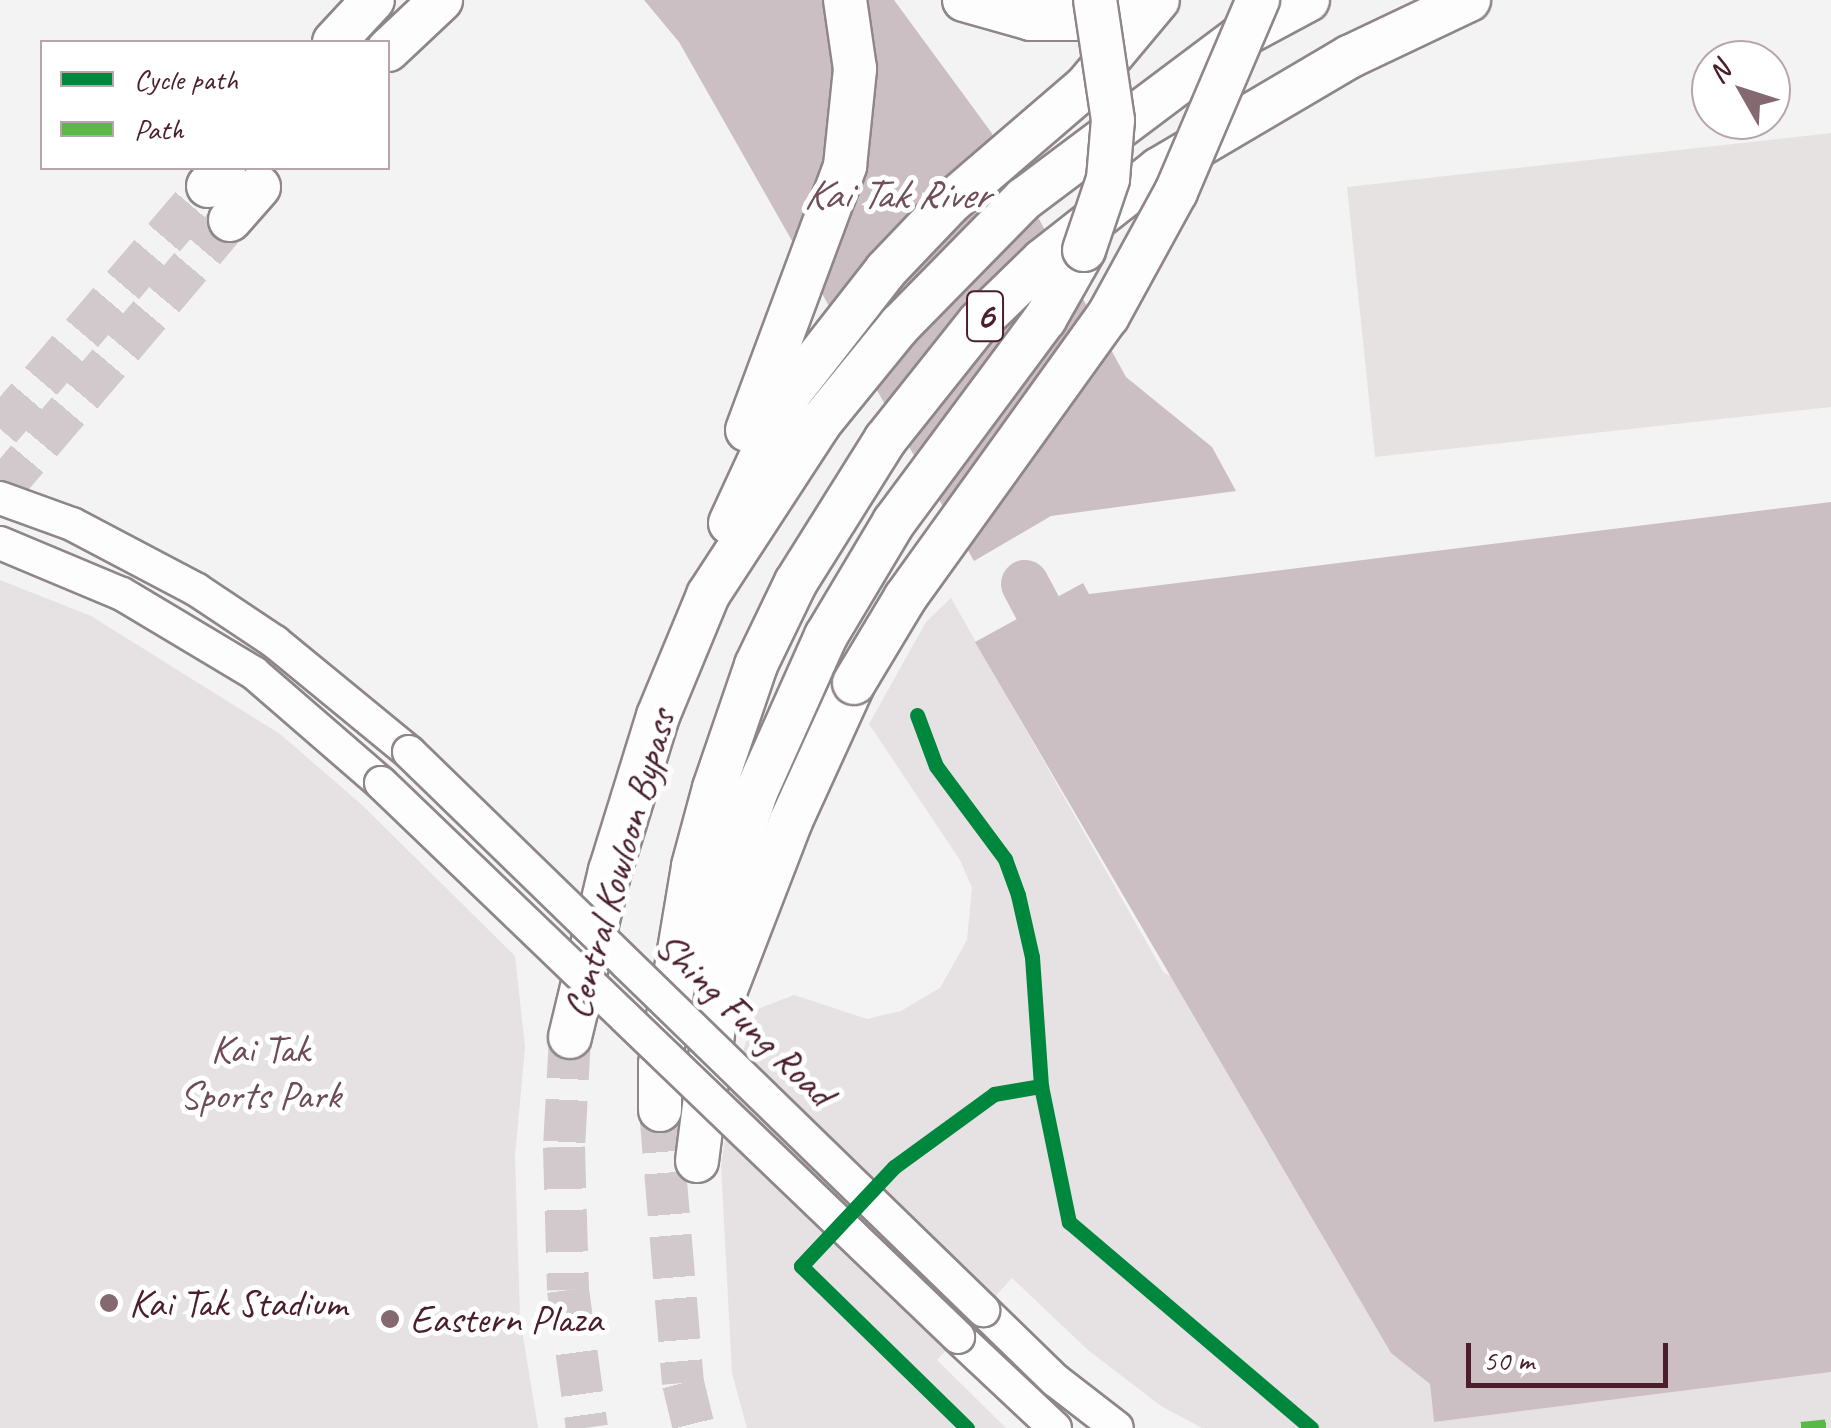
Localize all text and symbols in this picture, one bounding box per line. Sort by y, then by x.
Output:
legend [40,40,390,170]
north arrow [1691,40,1791,140]
text: N [1700,54,1738,90]
text: Cycle path [134,60,238,98]
text: Path [134,110,183,148]
water label: Kai Tak River [802,170,990,220]
road number: 6 [965,283,1005,349]
street label: Central Kowloon Bypass [552,704,686,1024]
street label: Shing Fung Road [646,922,844,1116]
park label: Kai Tak Sports Park [178,1025,342,1119]
place label: Kai Tak Stadium [129,1279,350,1327]
marker: Kai Tak Stadium [98,1292,120,1314]
place label: Eastern Plaza [410,1295,602,1343]
marker: Eastern Plaza [379,1308,401,1330]
scale bar [1471,1323,1674,1385]
text: 50 m [1483,1341,1534,1379]

